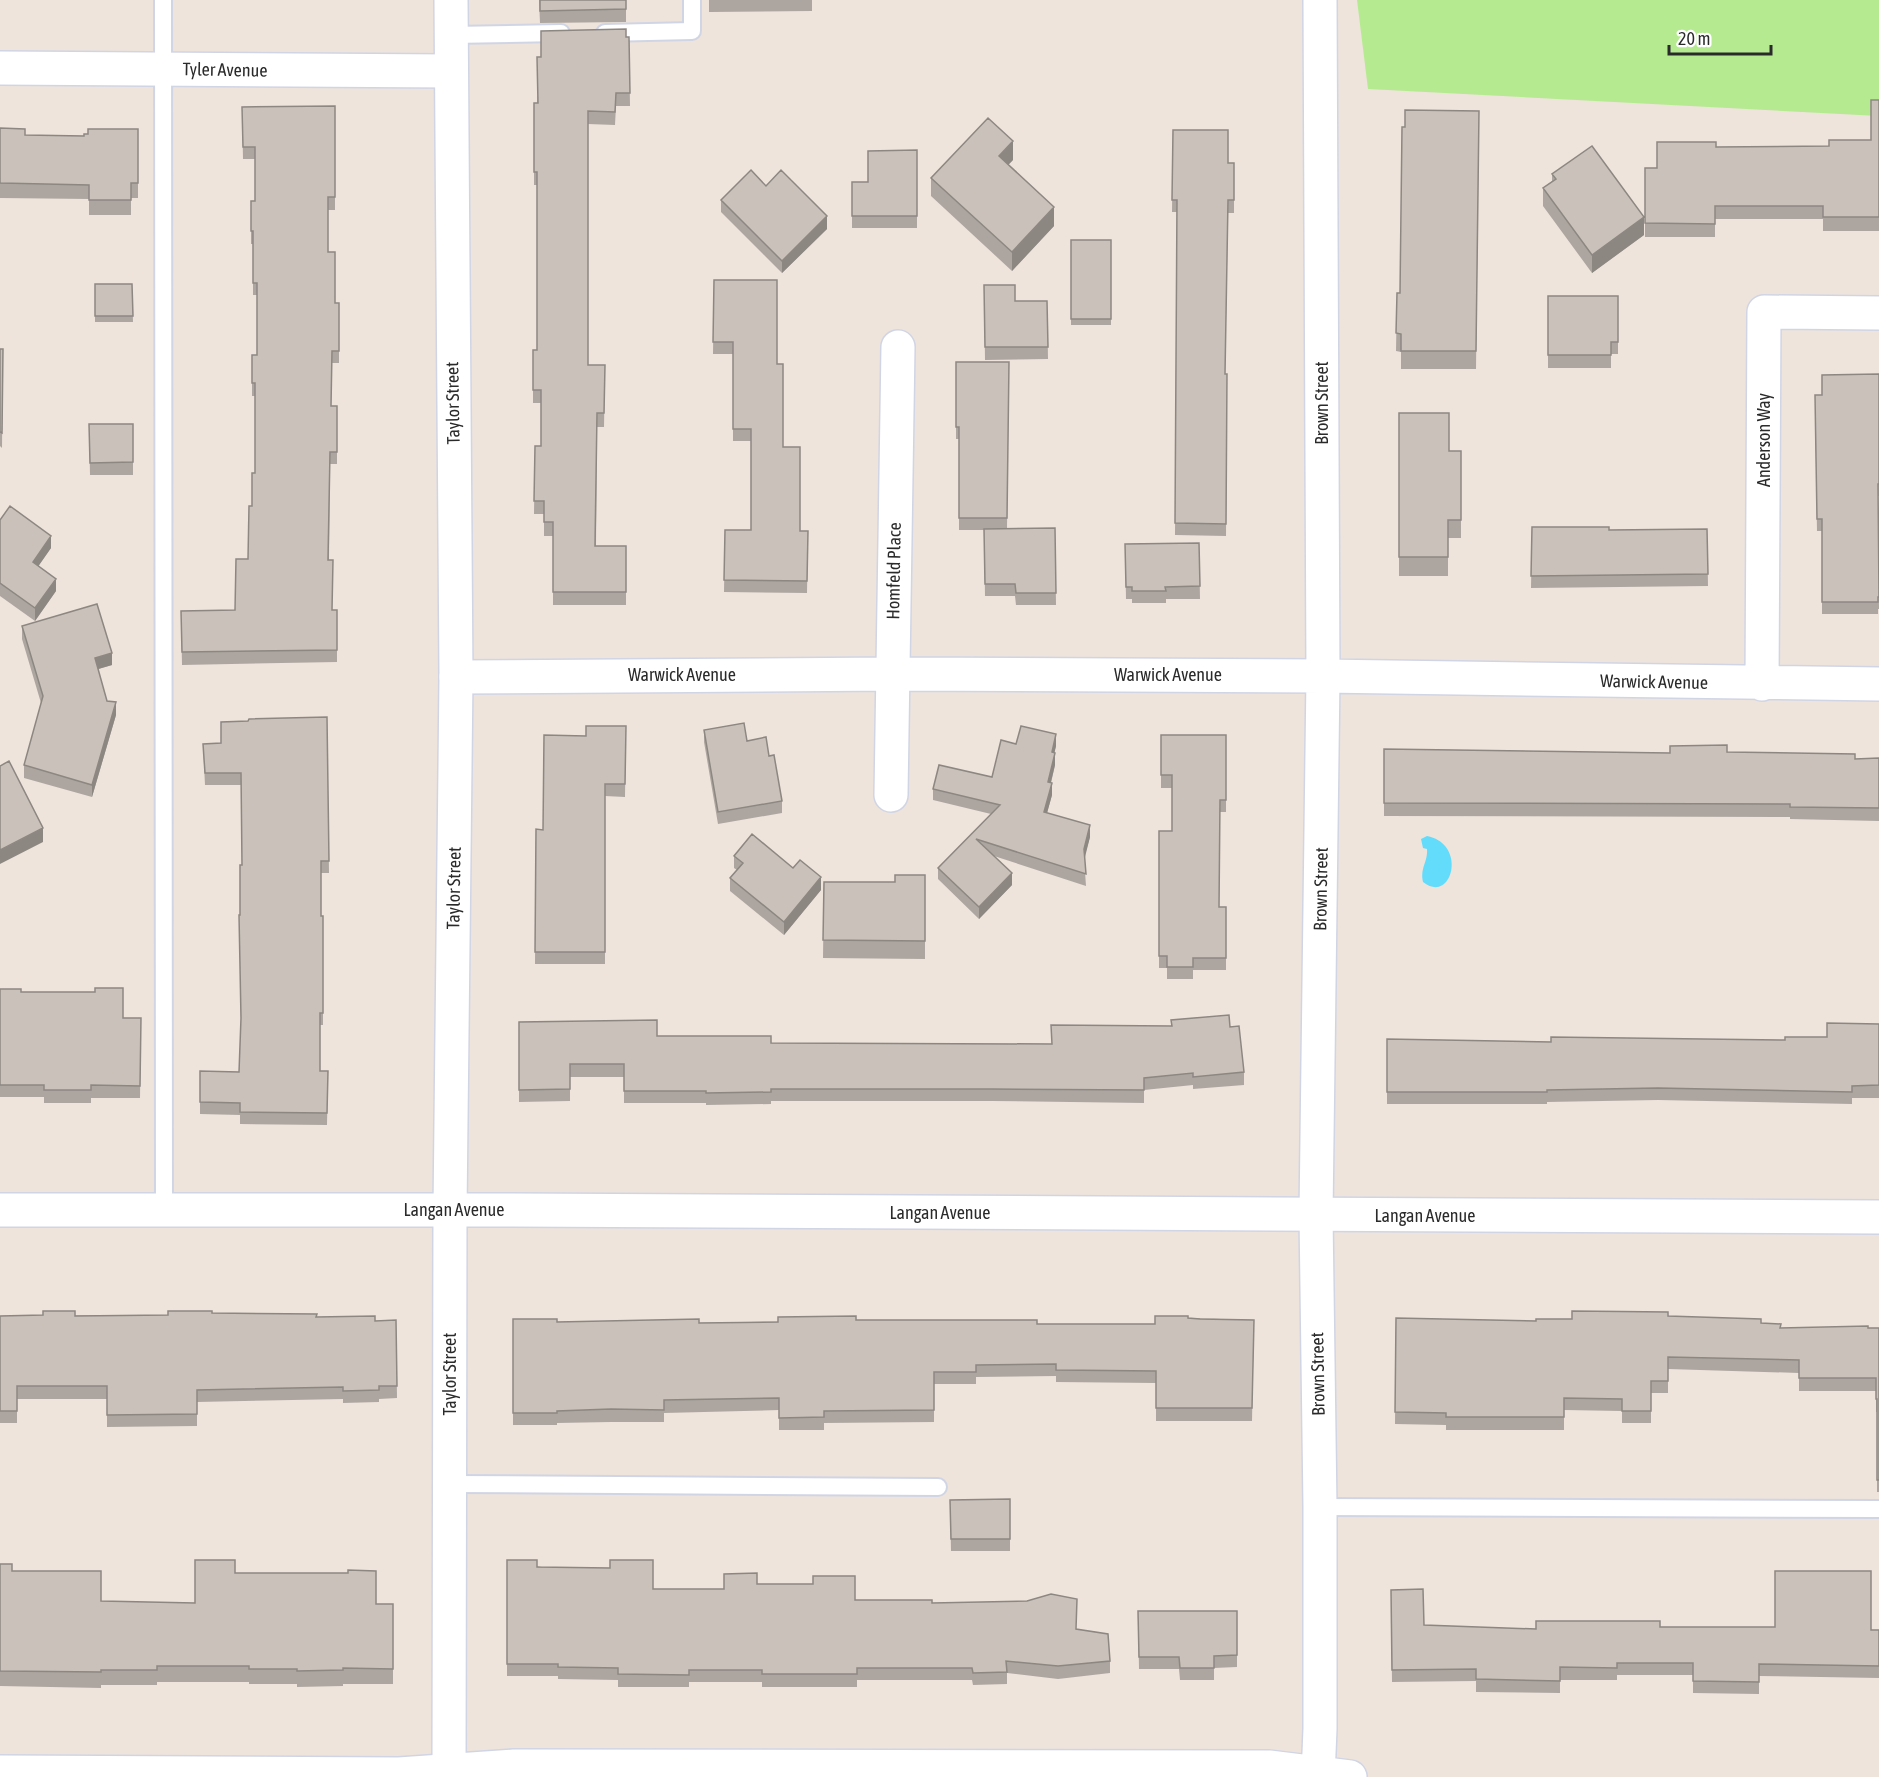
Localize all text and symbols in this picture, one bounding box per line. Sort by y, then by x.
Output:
scale bar [1669,18,1771,56]
text: 20 m [1678,28,1710,49]
street label: Tyler Avenue [182,58,268,81]
street label: Taylor Street [441,361,464,445]
street label: Brown Street [1311,361,1332,445]
street label: Anderson Way [1753,393,1774,487]
street label: Homfeld Place [882,522,905,620]
street label: Warwick Avenue [628,664,736,685]
street label: Warwick Avenue [1114,664,1222,685]
street label: Warwick Avenue [1600,670,1708,693]
street label: Taylor Street [442,846,465,930]
street label: Brown Street [1309,847,1332,931]
street label: Langan Avenue [404,1199,504,1220]
street label: Langan Avenue [890,1202,990,1223]
street label: Langan Avenue [1375,1205,1475,1226]
street label: Brown Street [1306,1332,1329,1416]
street label: Taylor Street [439,1333,460,1415]

